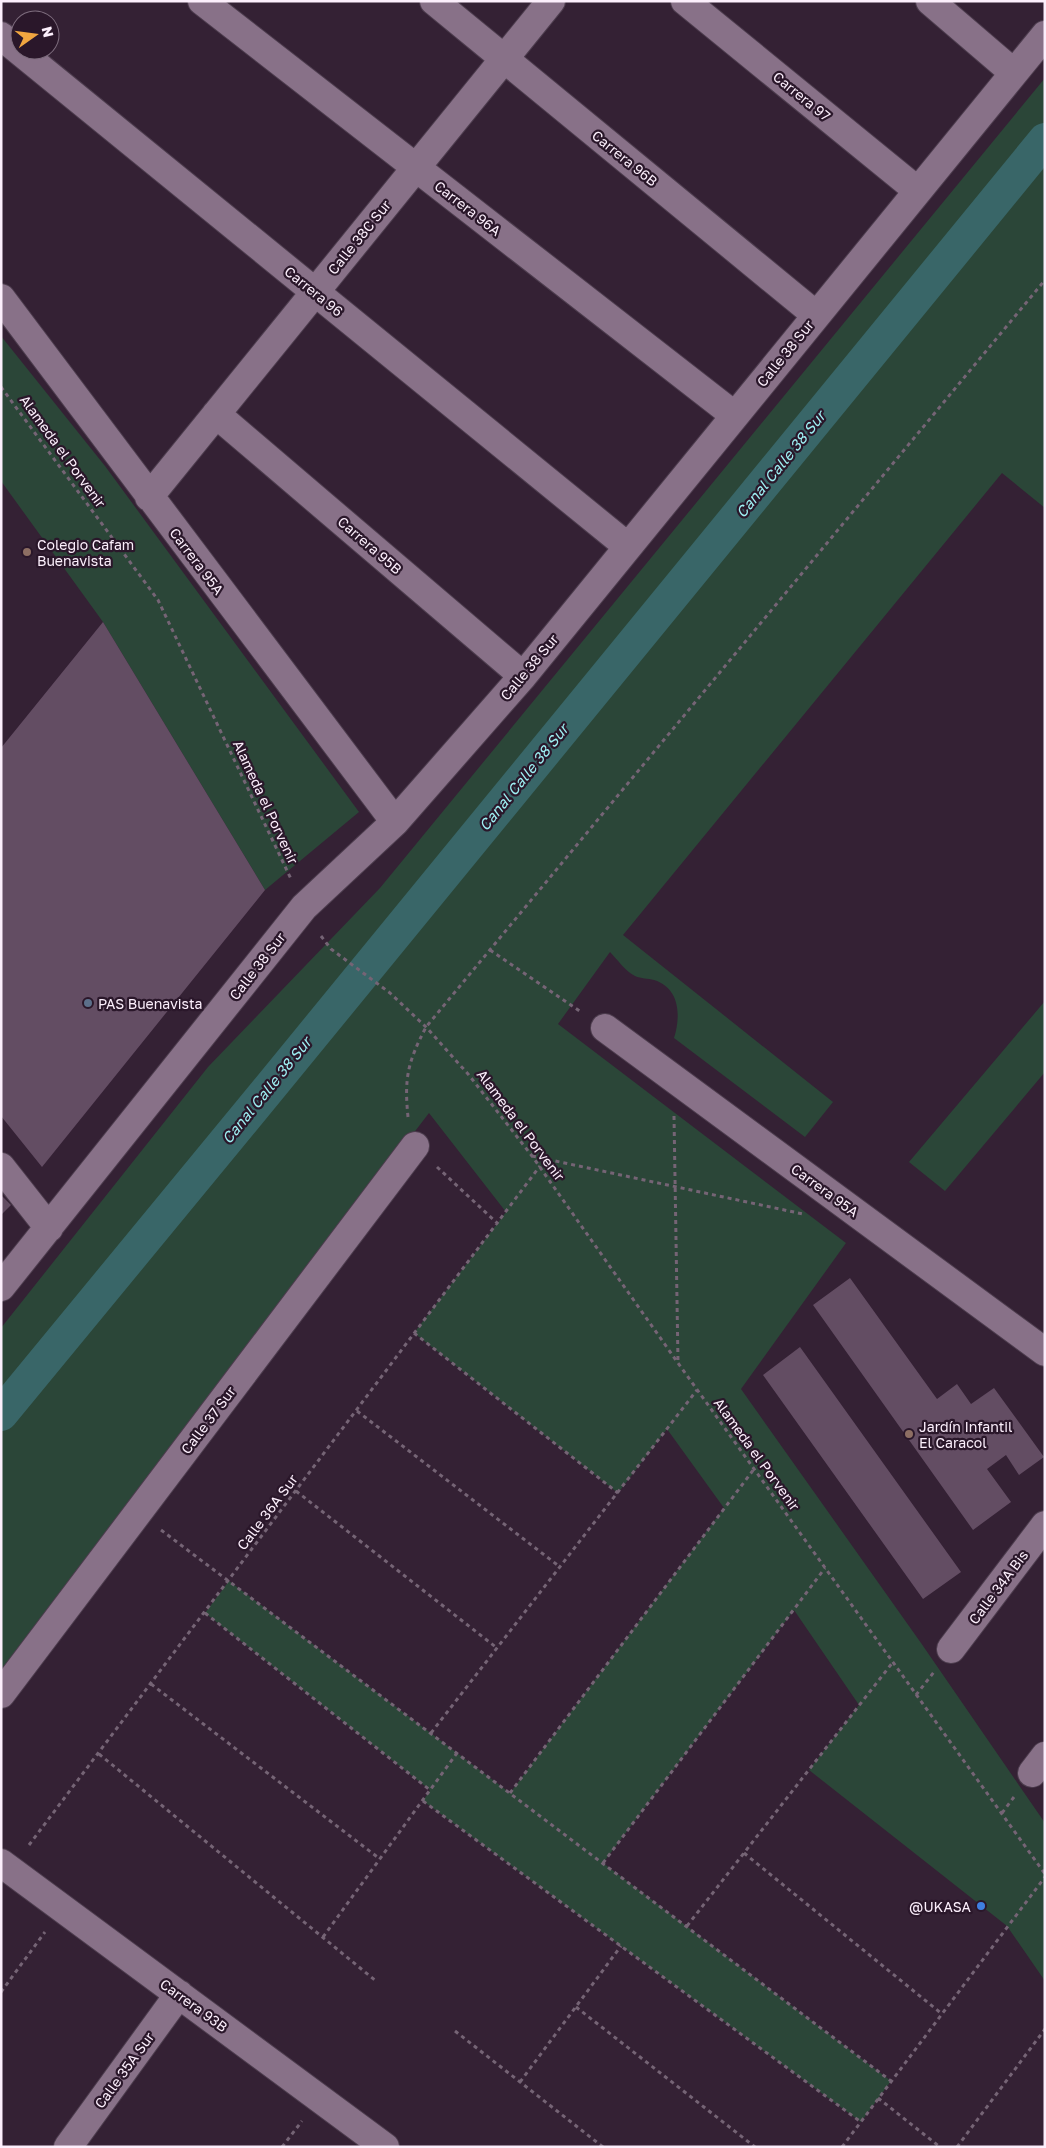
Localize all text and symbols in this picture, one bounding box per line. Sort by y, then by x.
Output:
north arrow [10,10,60,60]
text: N [39,25,58,39]
street label: Carrera 97 [770,68,834,124]
street label: Carrera 96B [589,126,661,190]
street label: Carrera 96A [431,177,505,240]
street label: Calle 38C Sur [324,196,394,278]
street label: Carrera 96 [281,262,347,320]
street label: Calle 38 Sur [753,316,817,390]
street label: Alameda el Porvenir [16,391,110,511]
water label: Canal Calle 38 Sur [732,405,830,521]
street label: Carrera 95B [335,513,405,577]
street label: Carrera 95A [166,524,228,598]
place label: Colegio Cafam Buenavista [37,536,134,569]
marker: Colegio Cafam Buenavista [21,546,33,558]
street label: Calle 38 Sur [496,630,562,703]
water label: Canal Calle 38 Sur [475,718,573,834]
street label: Alameda el Porvenir [230,737,302,867]
street label: Calle 38 Sur [225,928,289,1003]
place label: PAS Buenavista [98,995,202,1012]
marker: PAS Buenavista [82,997,94,1009]
water label: Canal Calle 38 Sur [218,1031,316,1147]
street label: Alameda el Porvenir [474,1066,569,1184]
street label: Carrera 95A [788,1160,862,1220]
street label: Calle 37 Sur [177,1383,239,1457]
street label: Alameda el Porvenir [710,1394,804,1514]
place label: Jardín Infantil El Caracol [919,1418,1013,1451]
marker: Jardín Infantil El Caracol [903,1428,915,1440]
street label: Calle 36A Sur [233,1470,301,1553]
street label: Calle 34A Bis [965,1547,1031,1627]
place label: @UKASA [909,1898,972,1915]
marker: @UKASA [975,1900,987,1912]
street label: Carrera 93B [157,1975,231,2035]
street label: Calle 35A Sur [91,2028,158,2111]

